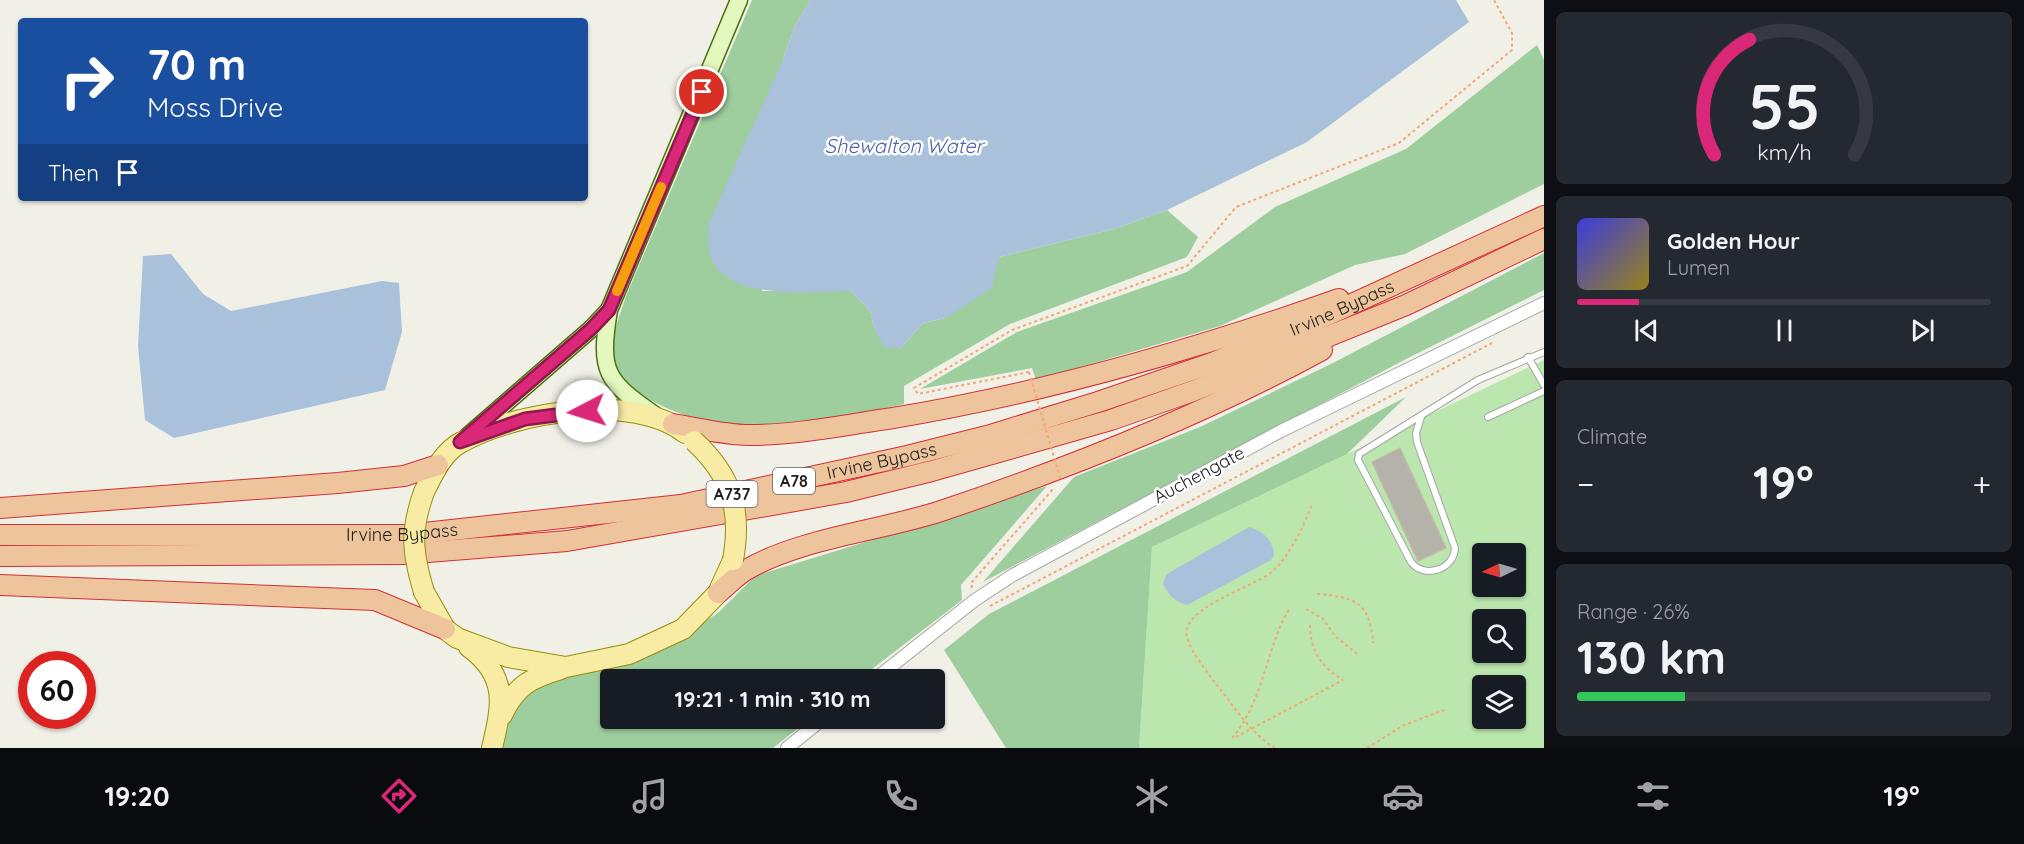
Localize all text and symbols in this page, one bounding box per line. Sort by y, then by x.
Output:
text: 70 m [147,38,246,91]
icon: right [48,42,126,120]
pin [676,66,727,117]
text: 55 [1748,67,1820,145]
icon: arrive [685,75,718,108]
text: Moss Drive [147,90,283,124]
water label: Shewalton Water [825,133,985,158]
text: km/h [1757,139,1811,165]
icon: arrive [111,156,144,189]
text: Then [48,159,99,187]
text: Golden Hour [1667,227,1800,255]
text: Lumen [1667,255,1730,280]
street label: Irvine Bypass [1286,274,1398,341]
icon: previous [1630,314,1663,347]
icon: pause [1768,314,1801,347]
icon: next [1906,314,1939,347]
position arrow [555,379,619,443]
text: Climate [1577,424,1647,449]
street label: Irvine Bypass [824,437,939,484]
street label: Auchengate [1149,441,1248,508]
text: 19° [1753,454,1814,510]
text: − [1577,463,1594,504]
text: + [1972,463,1991,504]
road number: A78 [773,468,815,494]
road number: A737 [706,481,758,507]
street label: Irvine Bypass [346,517,459,546]
north arrow [1472,543,1526,597]
map controls [1472,543,1526,729]
text: Range · 26% [1577,599,1690,624]
button: search [1472,609,1526,663]
text: 130 km [1577,629,1726,685]
speed limit sign: 60 [18,651,96,729]
button: layers [1472,675,1526,729]
text: 19:21 · 1 min · 310 m [674,685,871,713]
icon: directions [378,775,420,817]
icon: music [629,775,671,817]
icon: phone [880,775,922,817]
icon: climate [1131,775,1173,817]
icon: car [1382,775,1424,817]
icon: filters [1632,775,1674,817]
text: 19:20 [104,779,170,813]
text: 19° [1883,779,1920,813]

